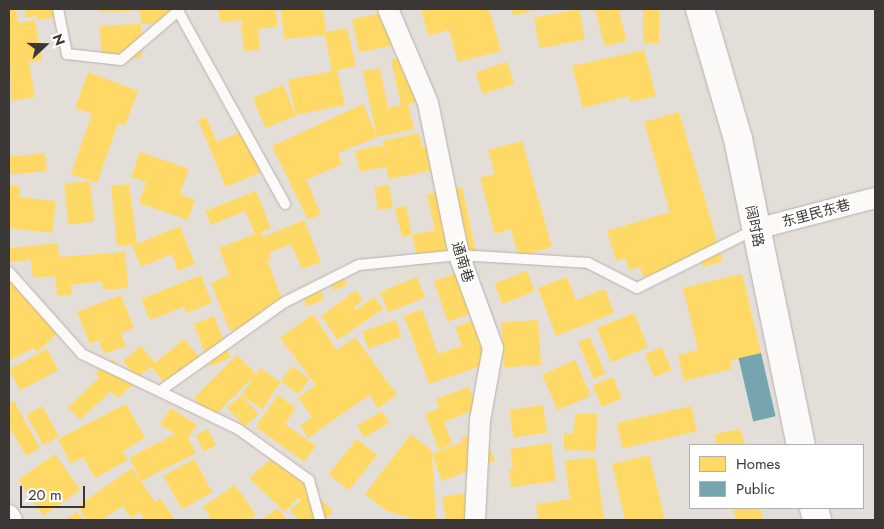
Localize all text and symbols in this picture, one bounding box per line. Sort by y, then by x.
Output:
north arrow [20,20,70,70]
text: N [48,31,70,48]
street label: 东里民东巷 [780,196,852,230]
street label: 阔时路 [742,204,768,248]
street label: 通南巷 [449,239,477,285]
legend [689,444,864,509]
text: Homes [736,453,780,475]
scale bar [22,476,88,508]
text: Public [736,478,775,500]
text: 20 m [28,484,62,506]

